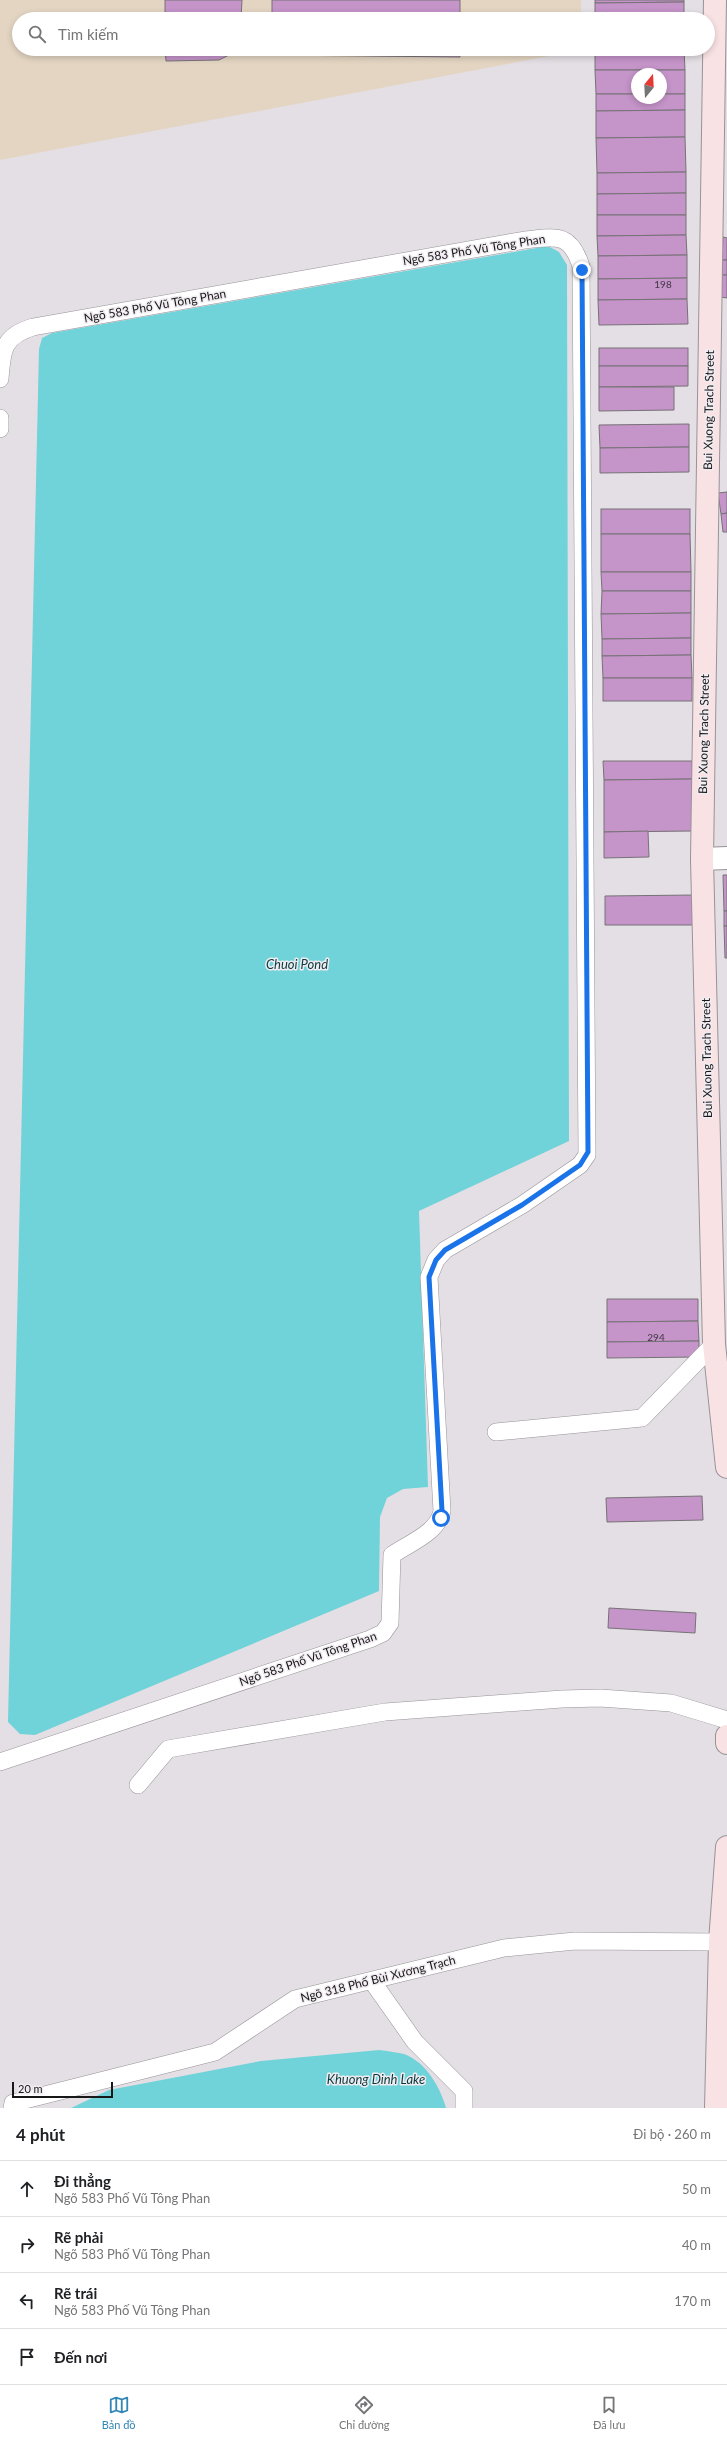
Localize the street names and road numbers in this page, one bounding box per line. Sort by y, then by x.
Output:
street label: Ngõ 583 Phố Vũ Tông Phan [402,231,546,268]
street label: Ngõ 583 Phố Vũ Tông Phan [83,286,227,325]
street label: Bui Xuong Trach Street [700,349,717,470]
street label: Bui Xuong Trach Street [695,673,712,794]
street label: Bui Xuong Trach Street [698,997,715,1118]
street label: Ngõ 583 Phố Vũ Tông Phan [237,1628,378,1689]
street label: Ngõ 318 Phố Bùi Xương Trạch [299,1952,457,2005]

